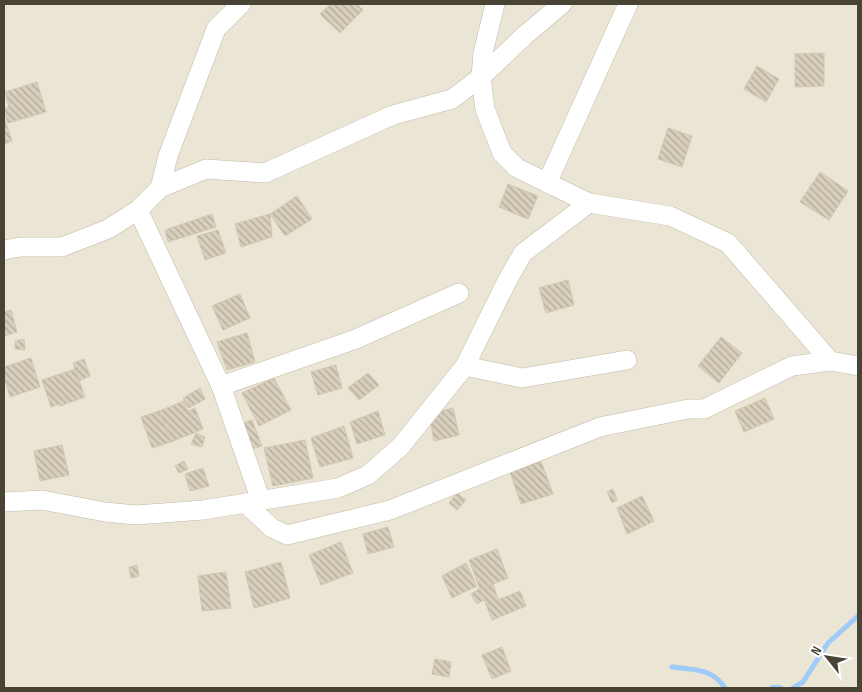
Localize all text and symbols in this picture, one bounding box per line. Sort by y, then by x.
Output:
north arrow [802,632,852,682]
text: N [807,643,825,658]

